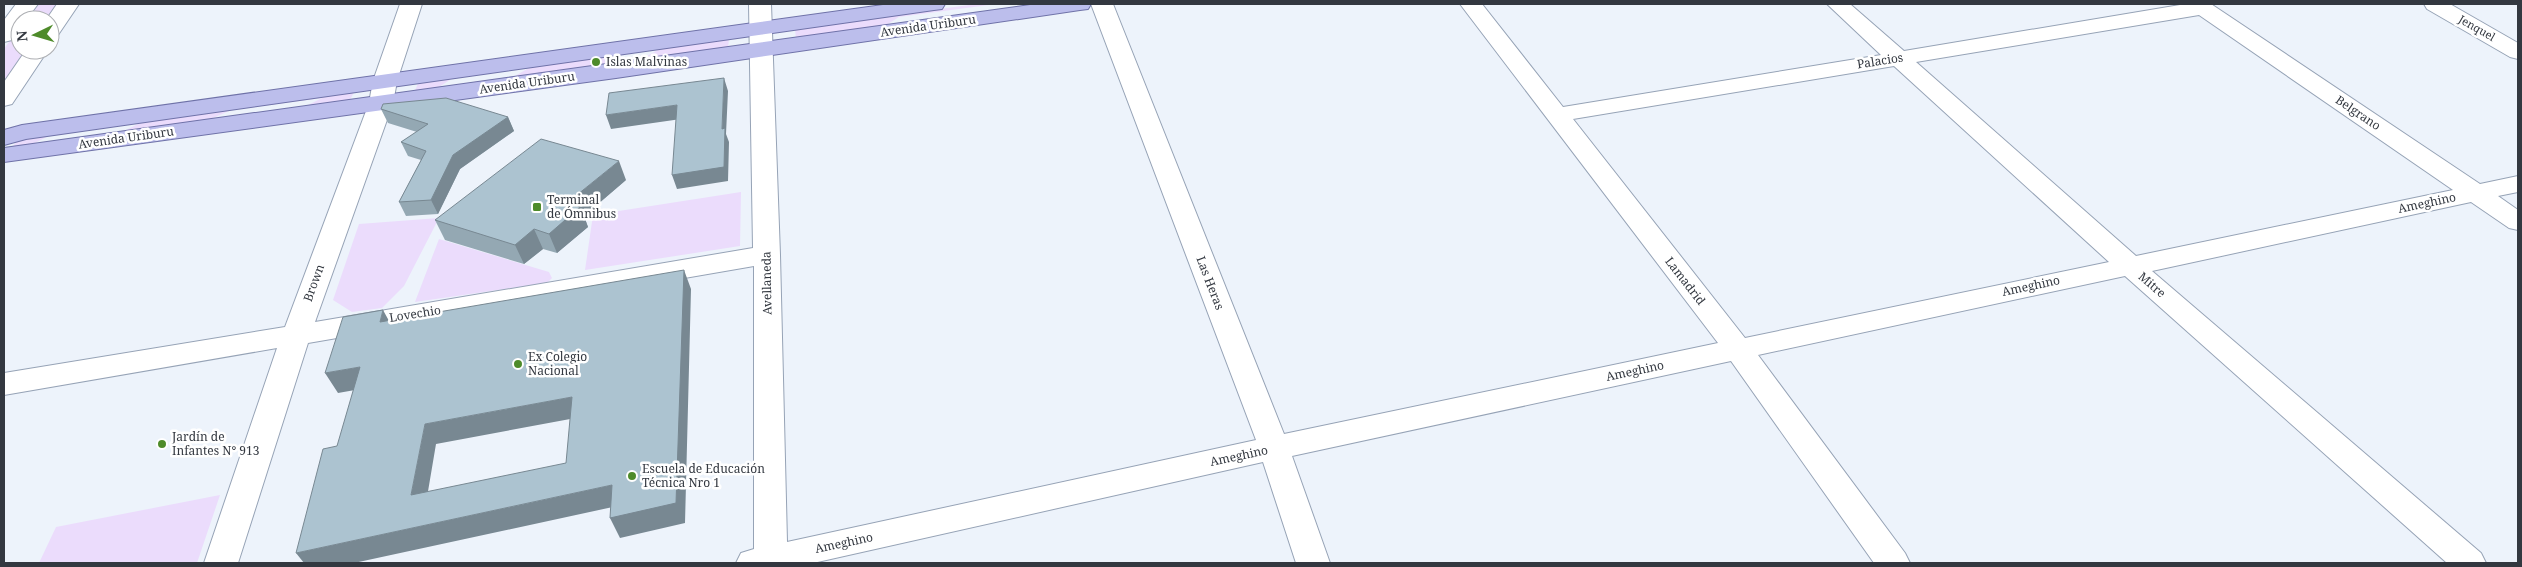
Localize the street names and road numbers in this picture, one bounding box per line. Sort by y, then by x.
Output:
street label: Avenida Uriburu [879,10,977,41]
street label: Jenquel [2455,11,2499,44]
street label: Palacios [1856,48,1904,73]
street label: Avenida Uriburu [478,67,576,98]
street label: Belgrano [2332,91,2384,134]
street label: Avenida Uriburu [77,122,175,153]
street label: Ameghino [2396,188,2457,217]
street label: Avellaneda [757,251,776,315]
street label: Lamadrid [1661,253,1710,309]
street label: Las Heras [1192,254,1228,312]
street label: Brown [299,262,328,304]
street label: Mitre [2135,268,2170,301]
street label: Ameghino [2000,271,2061,300]
street label: Lovechio [388,301,442,326]
street label: Ameghino [1604,356,1665,385]
street label: Ameghino [1208,441,1269,470]
street label: Ameghino [813,528,874,557]

